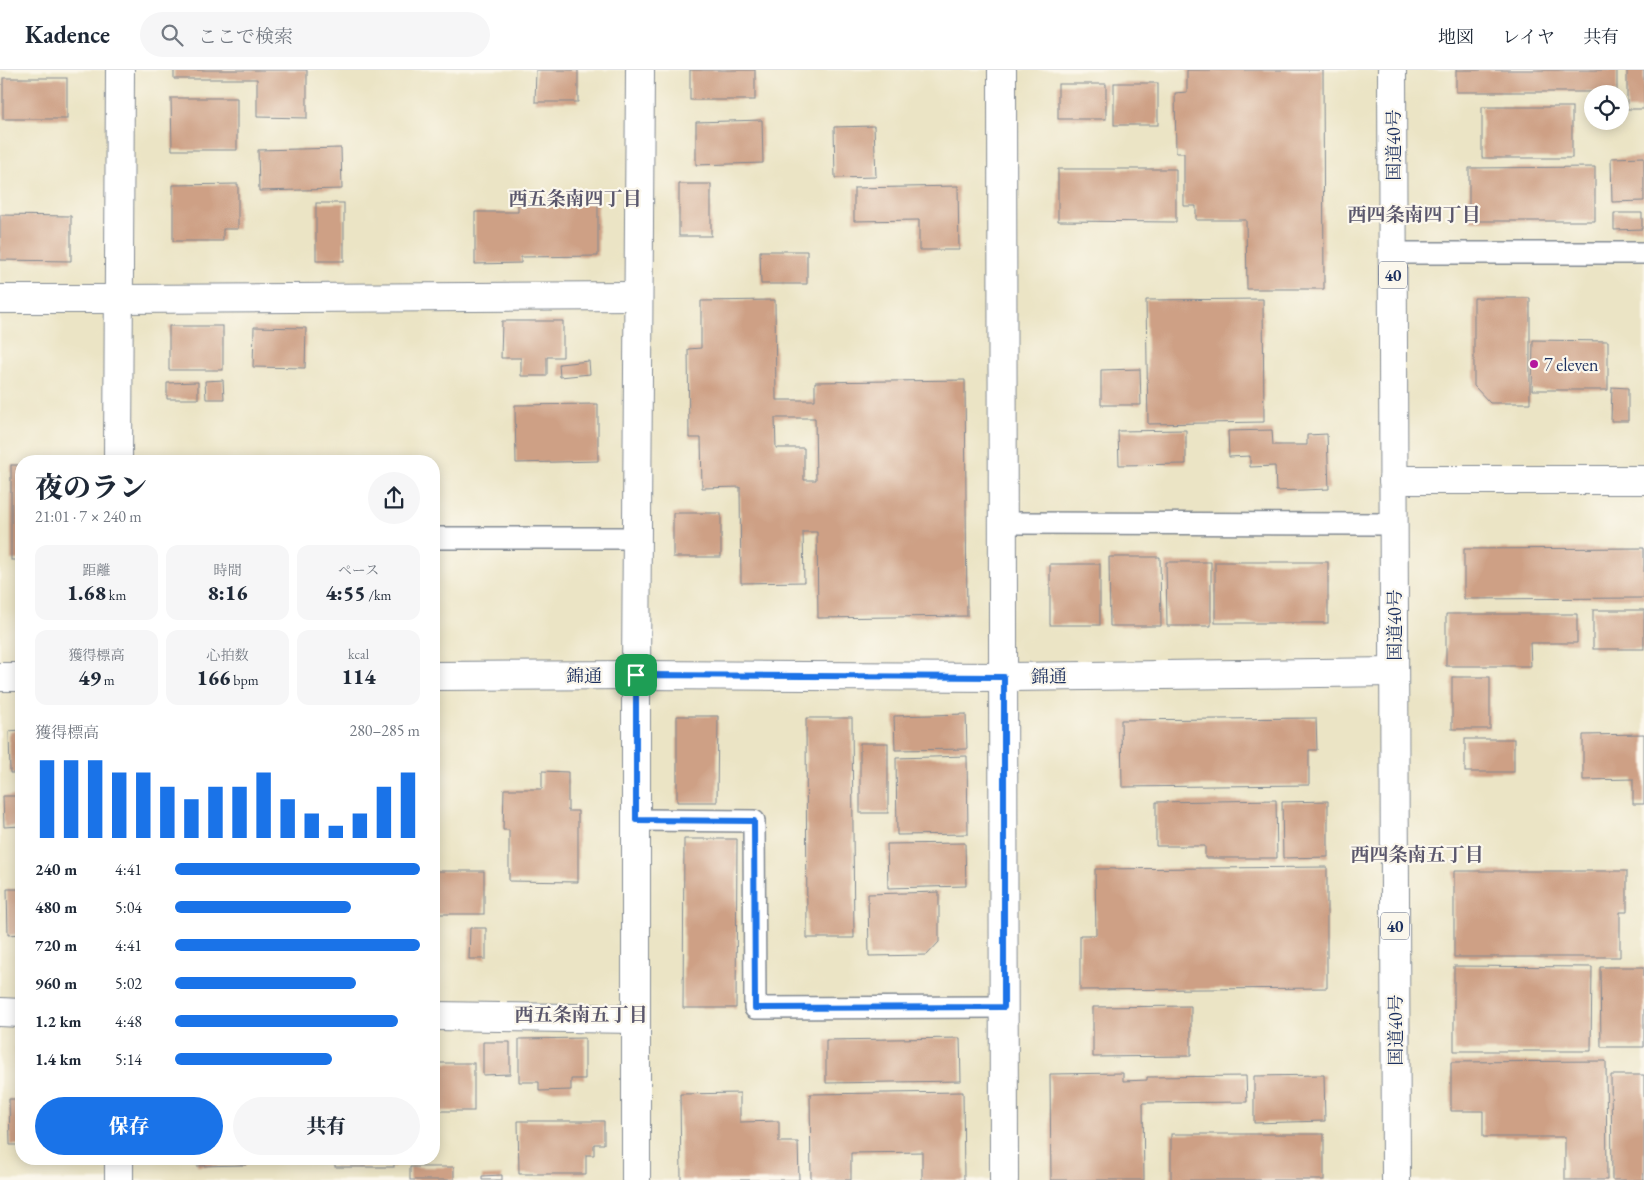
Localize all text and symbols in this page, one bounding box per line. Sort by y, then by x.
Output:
search box [140,12,490,57]
text: Kadence [25,19,110,50]
icon: search [158,21,186,49]
text: ここで検索 [198,24,293,49]
text: 地図 [1438,25,1474,48]
text: レイヤ [1502,25,1555,48]
text: 共有 [1583,25,1619,48]
map controls [1584,85,1629,130]
button: locate [1584,85,1629,130]
street label: 国道40号 [1382,109,1405,181]
district label: 西五条南四丁目 [508,186,642,211]
district label: 西四条南四丁目 [1347,202,1481,227]
road number: 40 [1379,262,1407,288]
place label: 7 eleven [1544,353,1599,376]
marker: 7 eleven [1528,358,1540,370]
text: 夜のラン [35,469,147,505]
button: share [368,472,420,524]
text: 21:01 · 7 × 240 m [35,506,142,527]
text: 距離 [83,561,111,579]
text: 時間 [214,561,242,579]
text: ペース [338,561,379,579]
text: 1.68 [67,579,106,606]
text: 8:16 [207,579,248,606]
text: 4:55 [326,579,366,606]
text: km [106,586,126,604]
text: /km [366,586,391,604]
street label: 国道40号 [1383,589,1406,661]
text: kcal [348,645,369,663]
text: 獲得標高 [69,646,125,664]
text: 心拍数 [207,646,249,664]
pin [615,654,657,696]
icon: arrive [622,661,650,689]
text: 114 [341,663,376,690]
text: 49 [78,664,101,691]
text: 166 [196,664,230,691]
street label: 錦通 [566,664,602,687]
street label: 錦通 [1031,664,1067,688]
text: m [101,671,115,689]
text: bpm [230,671,259,689]
text: 280–285 m [349,720,420,741]
text: 獲得標高 [35,722,99,743]
district label: 西四条南五丁目 [1350,842,1484,867]
text: 240 m [35,859,77,880]
text: 4:41 [115,859,142,880]
text: 480 m [35,897,77,918]
text: 5:04 [115,897,142,918]
road number: 40 [1381,912,1409,939]
text: 720 m [35,935,77,956]
text: 4:41 [115,935,142,956]
text: 960 m [35,973,77,994]
text: 5:02 [115,973,142,994]
street label: 国道40号 [1384,994,1407,1066]
district label: 西五条南五丁目 [514,1002,648,1027]
text: 1.2 km [35,1011,81,1032]
text: 4:48 [115,1011,142,1032]
text: 1.4 km [35,1049,81,1070]
text: 5:14 [115,1049,142,1070]
button: 保存 [35,1097,223,1155]
button: 共有 [233,1097,420,1155]

